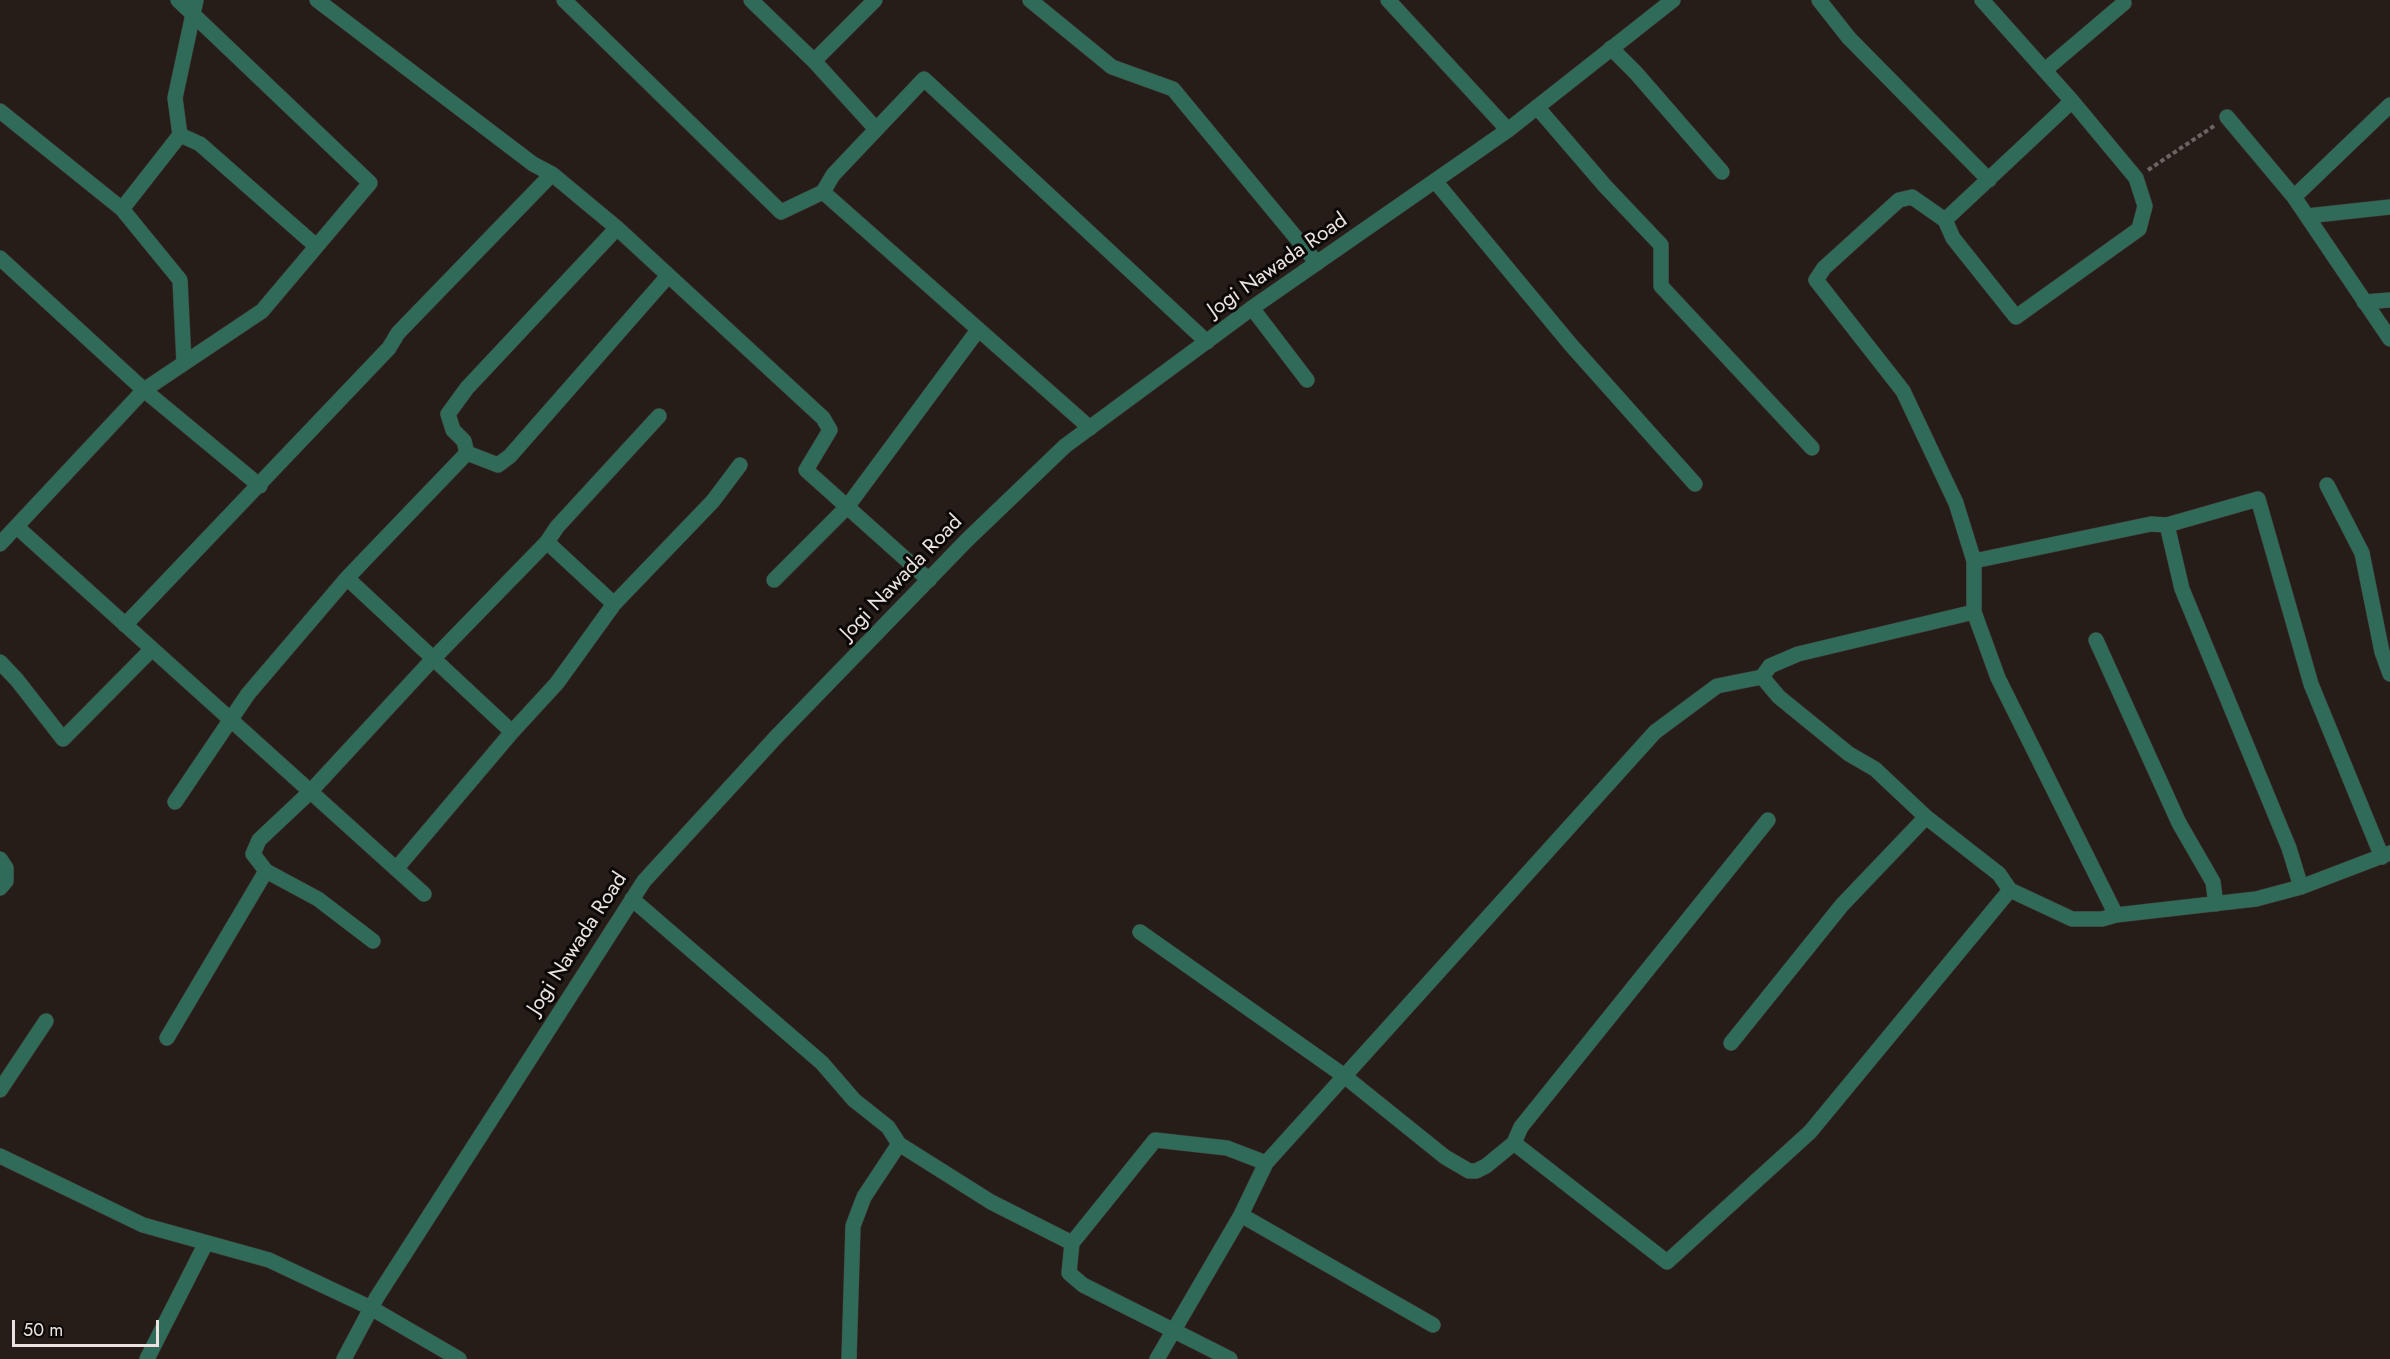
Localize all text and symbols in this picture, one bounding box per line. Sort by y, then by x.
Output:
street label: Jogi Nawada Road [1203,208,1353,324]
street label: Jogi Nawada Road [836,510,968,646]
street label: Jogi Nawada Road [523,868,633,1020]
scale bar [15,1308,162,1346]
text: 50 m [23,1317,63,1343]

